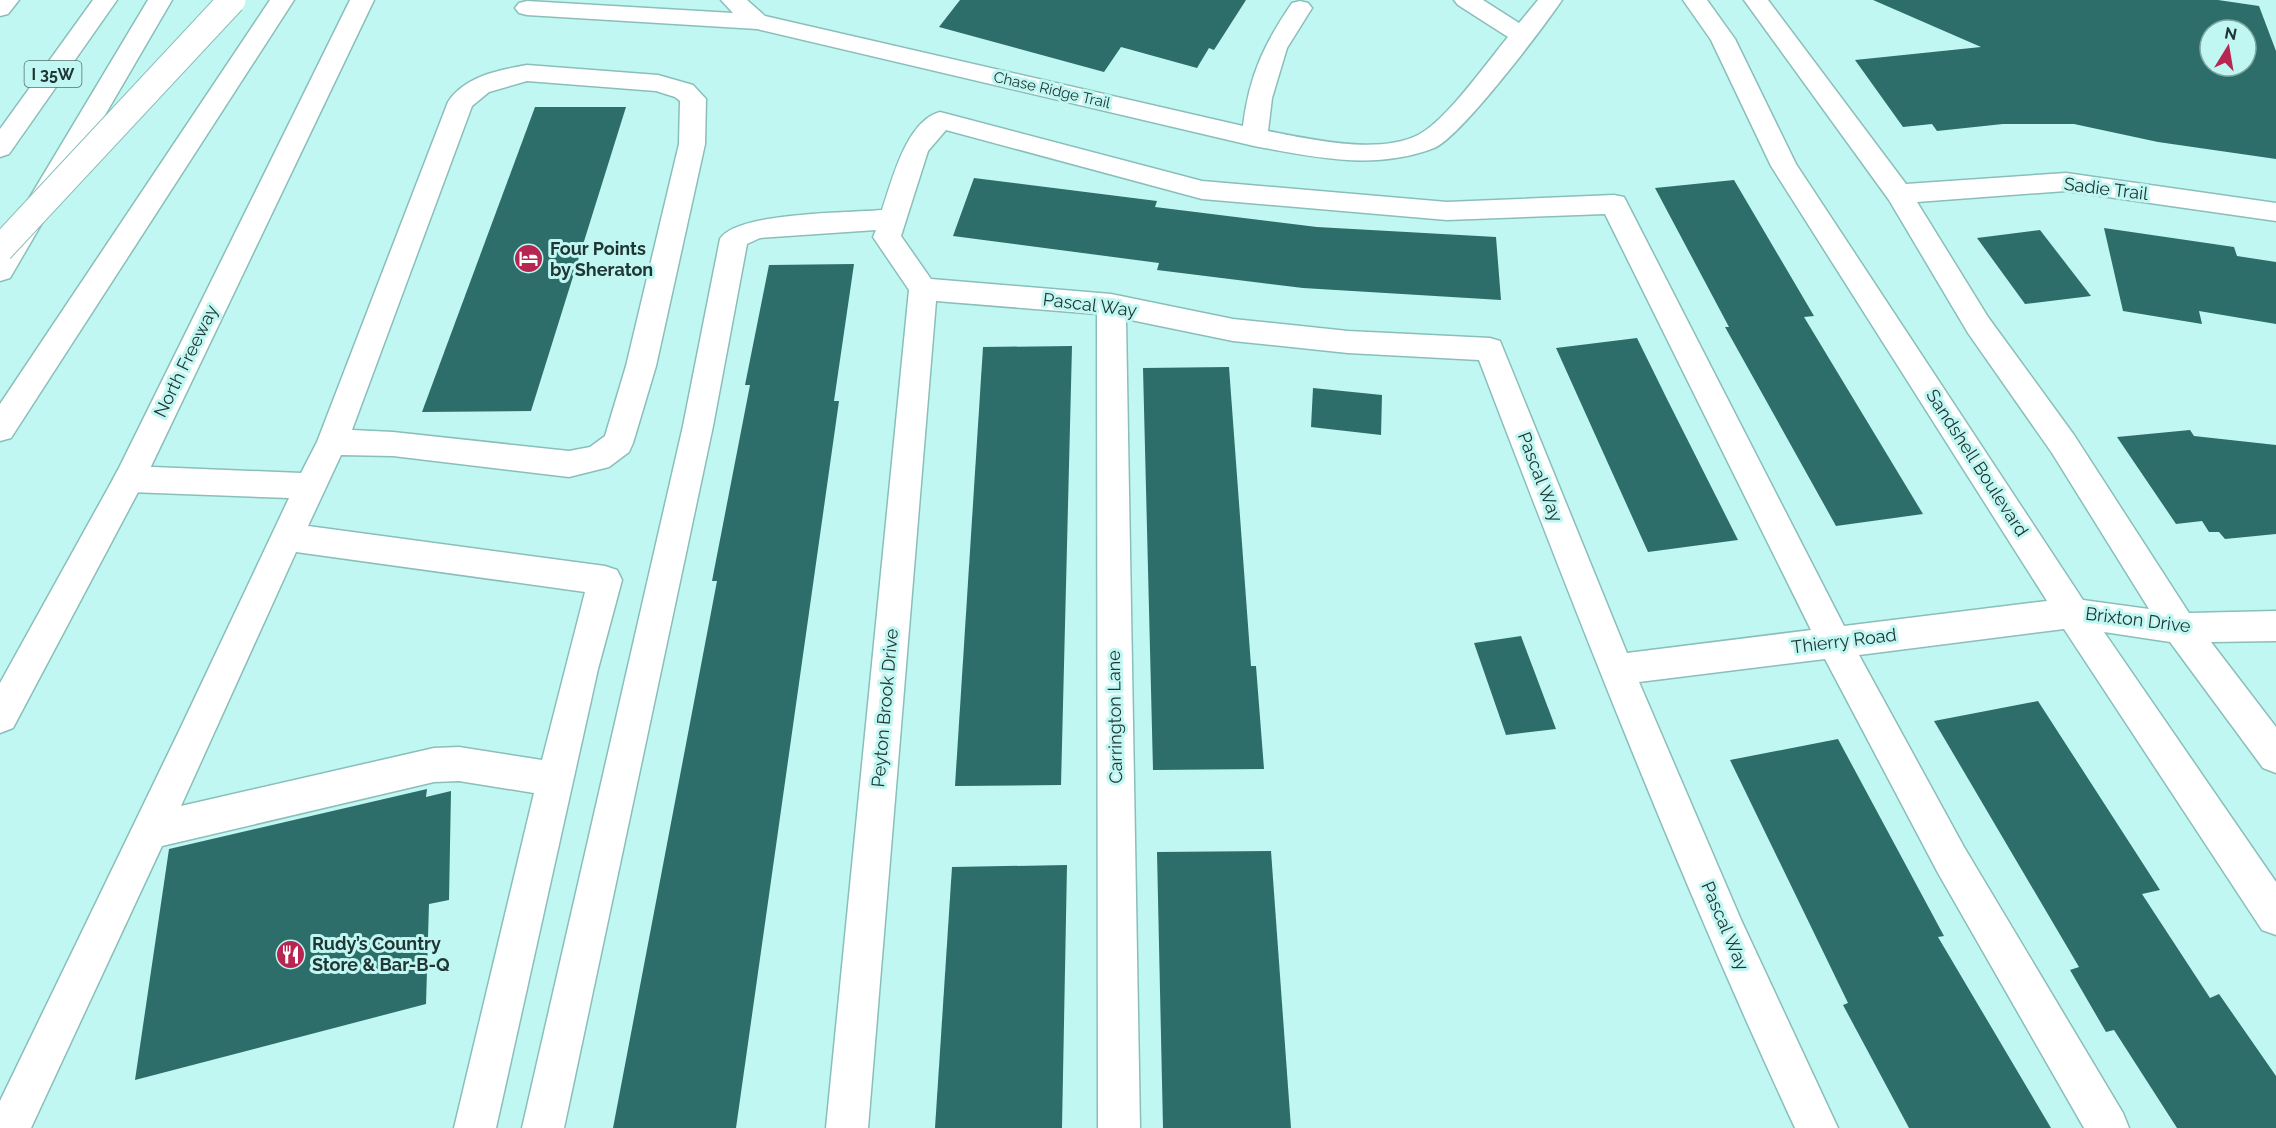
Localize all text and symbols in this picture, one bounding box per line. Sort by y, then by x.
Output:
north arrow [2198,18,2258,78]
text: N [2223,23,2239,44]
road number: I 35W [25,61,82,87]
street label: Chase Ridge Trail [992,68,1113,112]
street label: Sadie Trail [2063,173,2150,204]
place label: Four Points by Sheraton [550,238,653,280]
hotel icon: Four Points by Sheraton [513,243,545,275]
street label: Pascal Way [1042,288,1139,321]
street label: North Freeway [149,301,222,420]
street label: Sandshell Boulevard [1922,385,2033,540]
street label: Pascal Way [1514,429,1567,525]
street label: Brixton Drive [2084,603,2192,636]
street label: Thierry Road [1790,624,1898,657]
street label: Peyton Brook Drive [867,627,902,788]
street label: Carrington Lane [1103,650,1126,784]
street label: Pascal Way [1697,878,1754,974]
place label: Rudy’s Country Store & Bar-B-Q [312,933,450,975]
restaurant icon: Rudy’s Country Store & Bar-B-Q [275,938,307,970]

